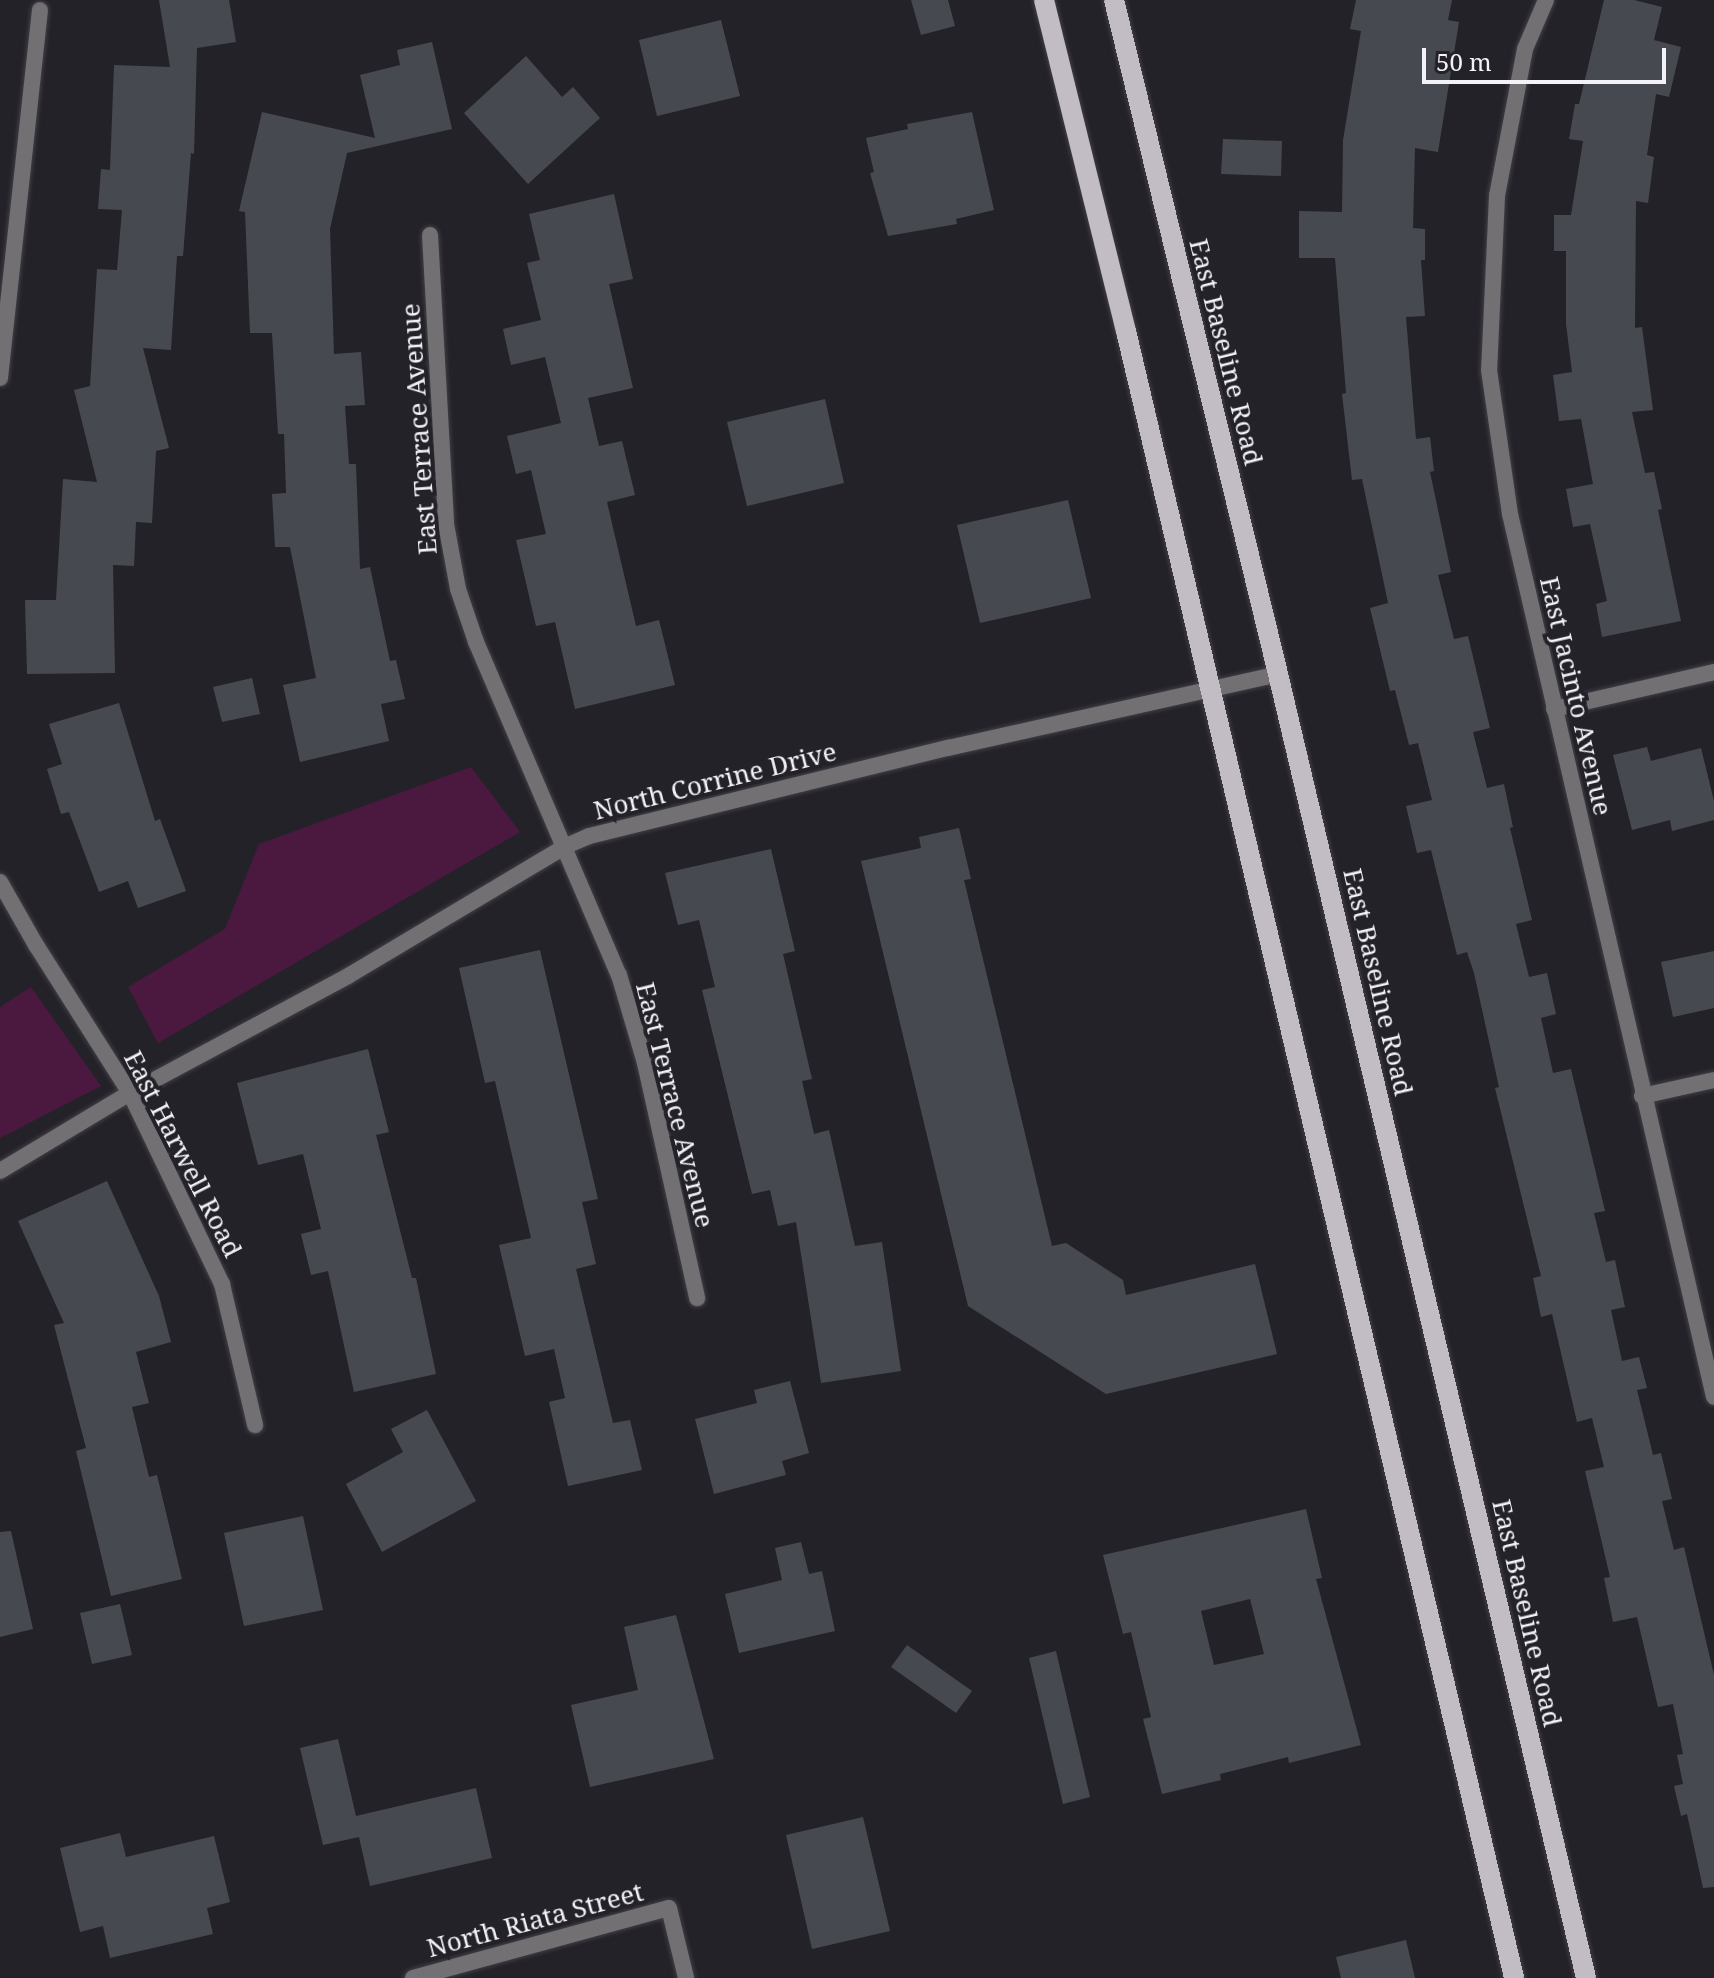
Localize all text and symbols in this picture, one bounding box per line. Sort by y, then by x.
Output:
scale bar [1426,32,1670,82]
text: 50 m [1436,45,1492,78]
street label: East Baseline Road [1183,236,1269,468]
street label: East Terrace Avenue [395,302,443,556]
street label: East Jacinto Avenue [1533,574,1619,818]
street label: North Corrine Drive [590,736,840,826]
street label: East Baseline Road [1337,865,1419,1099]
street label: East Terrace Avenue [629,979,721,1231]
street label: East Harwell Road [117,1045,249,1263]
street label: East Baseline Road [1486,1496,1568,1730]
street label: North Riata Street [423,1876,647,1964]

